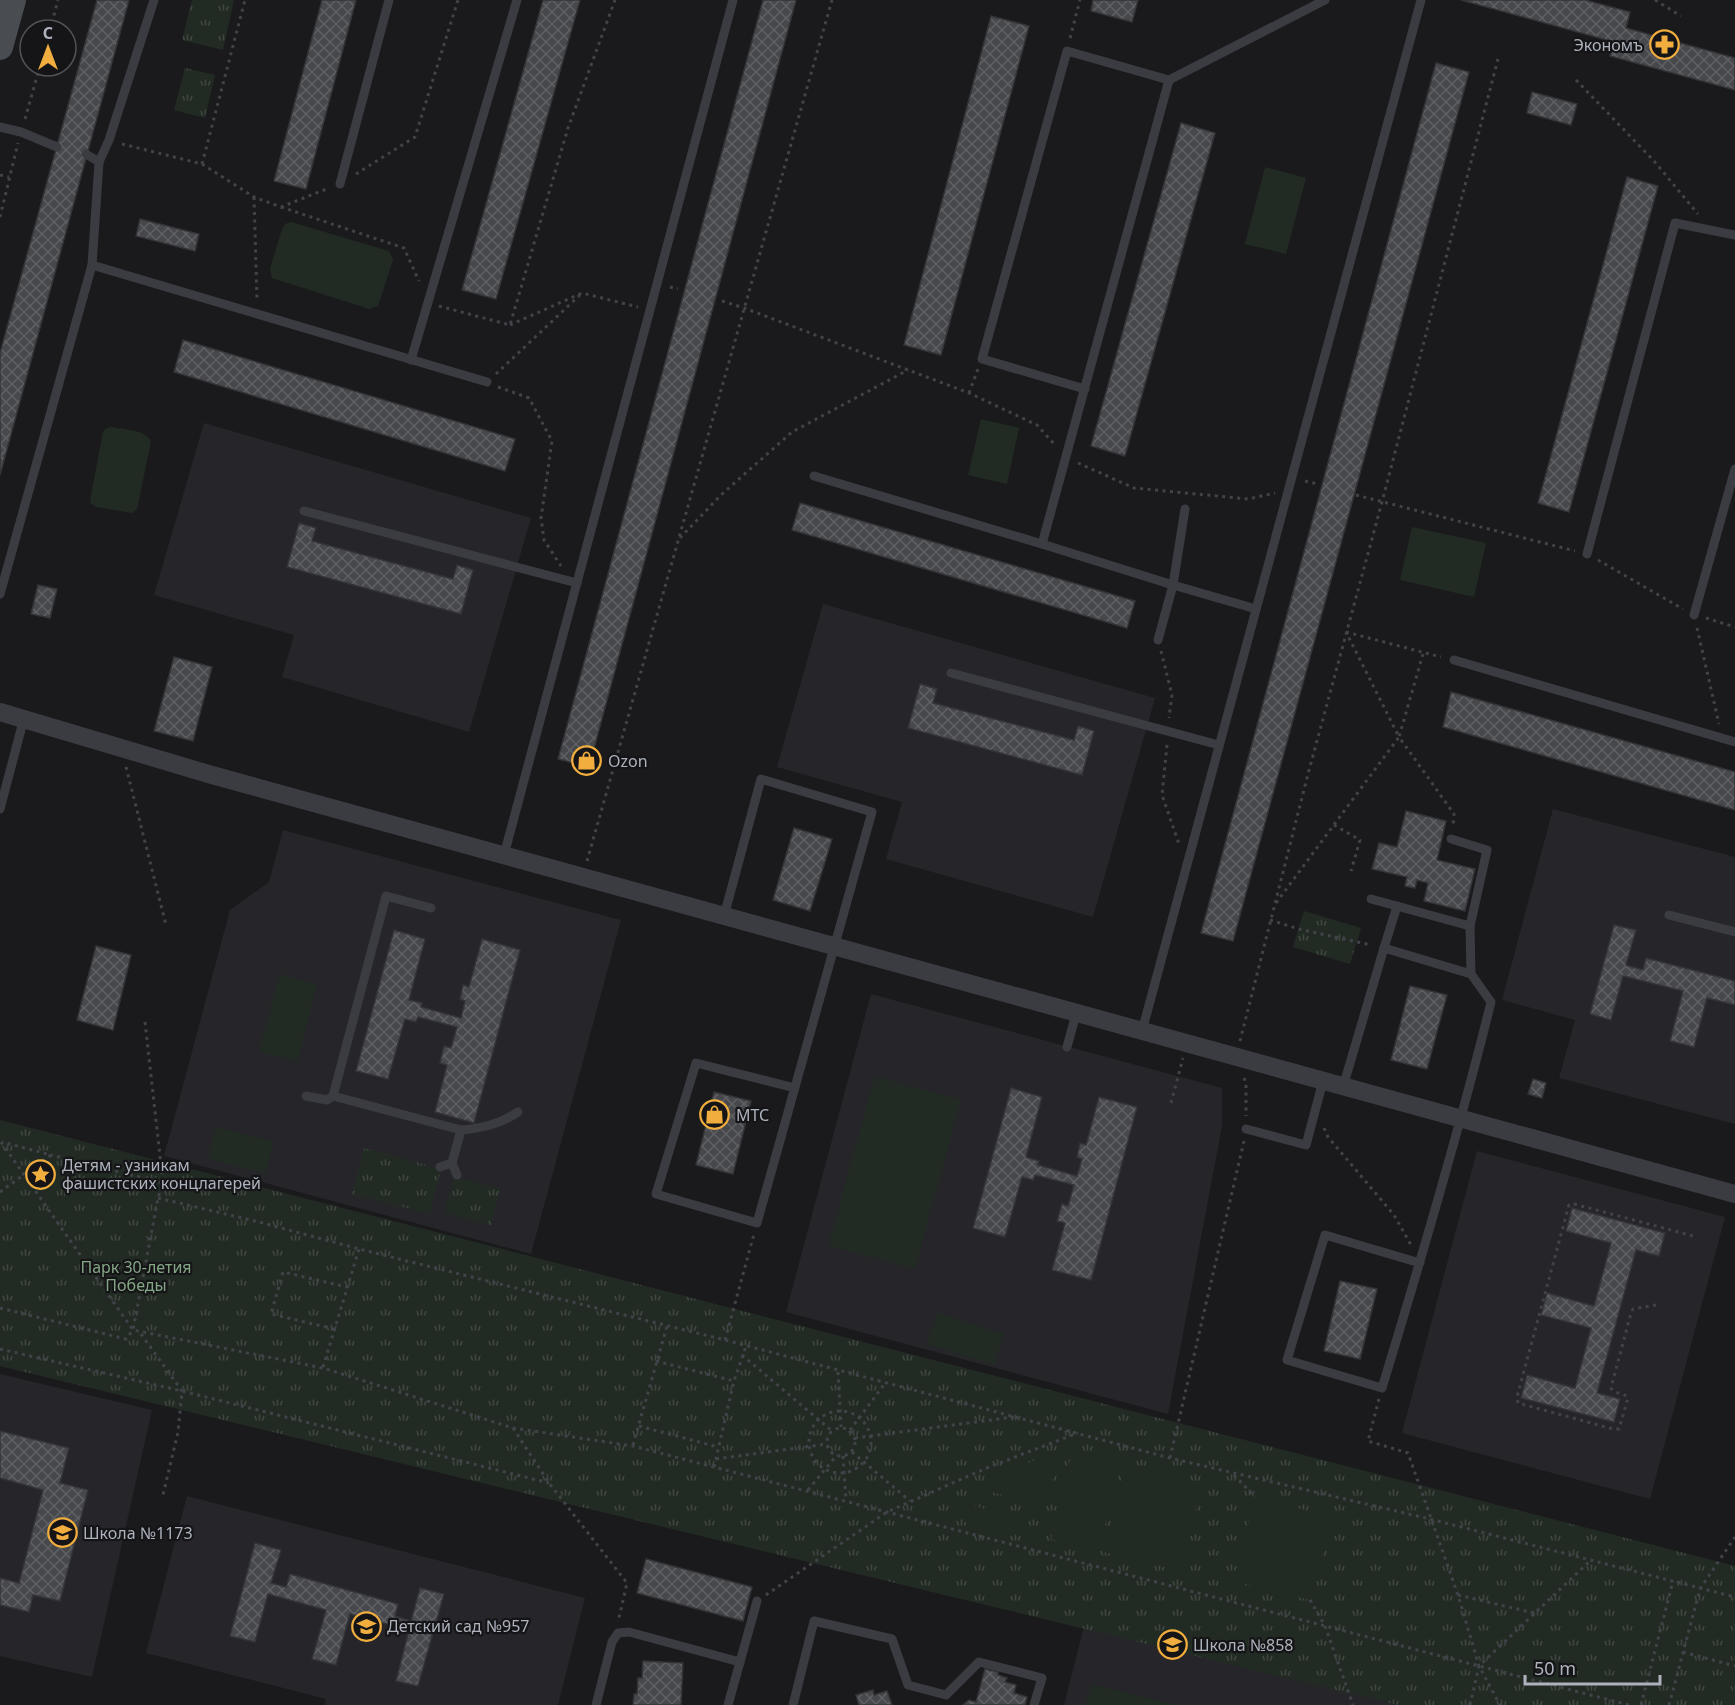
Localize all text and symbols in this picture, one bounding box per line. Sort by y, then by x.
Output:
north arrow [18,18,78,78]
text: С [43,22,53,44]
pharmacy icon: Экономъ [1648,29,1680,61]
place label: Экономъ [1573,34,1643,56]
shop icon: Ozon [571,745,603,777]
place label: Ozon [608,750,648,772]
shop icon: МТС [699,1099,731,1131]
place label: МТС [736,1104,769,1126]
place label: Детям - узникам фашистских концлагерей [62,1154,261,1194]
place icon: Детям - узникам фашистских концлагерей [25,1158,57,1190]
park label: Парк 30-летия Победы [80,1256,192,1296]
school or university icon: Школа №1173 [46,1517,78,1549]
place label: Школа №1173 [83,1522,193,1544]
school or university icon: Детский сад №957 [350,1610,382,1642]
place label: Детский сад №957 [387,1615,529,1637]
school or university icon: Школа №858 [1156,1629,1188,1661]
place label: Школа №858 [1193,1634,1293,1656]
scale bar [1525,1648,1660,1686]
text: 50 m [1534,1656,1576,1680]

